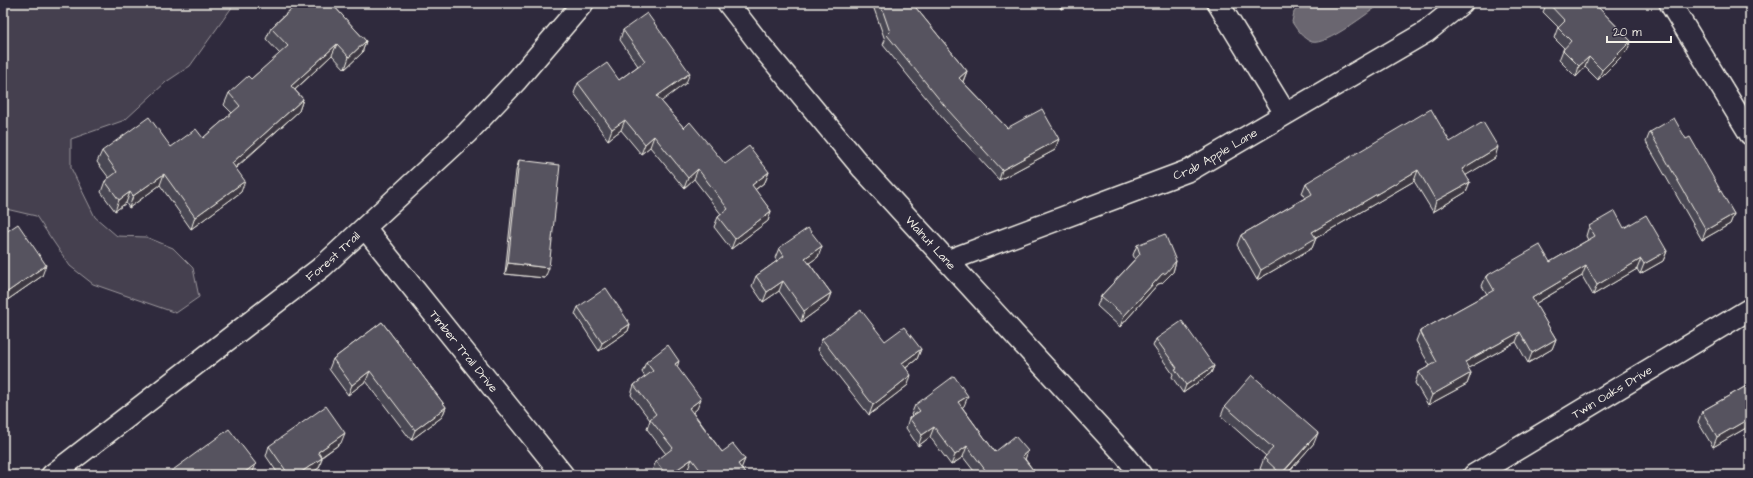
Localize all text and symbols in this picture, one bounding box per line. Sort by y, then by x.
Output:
scale bar [1607,18,1671,44]
text: 20 m [1613,24,1642,41]
street label: Crab Apple Lane [1171,124,1261,184]
street label: Walnut Lane [901,212,960,274]
street label: Forest Trail [302,227,364,285]
street label: Timber Trail Drive [426,307,502,396]
street label: Twin Oaks Drive [1569,361,1656,423]

